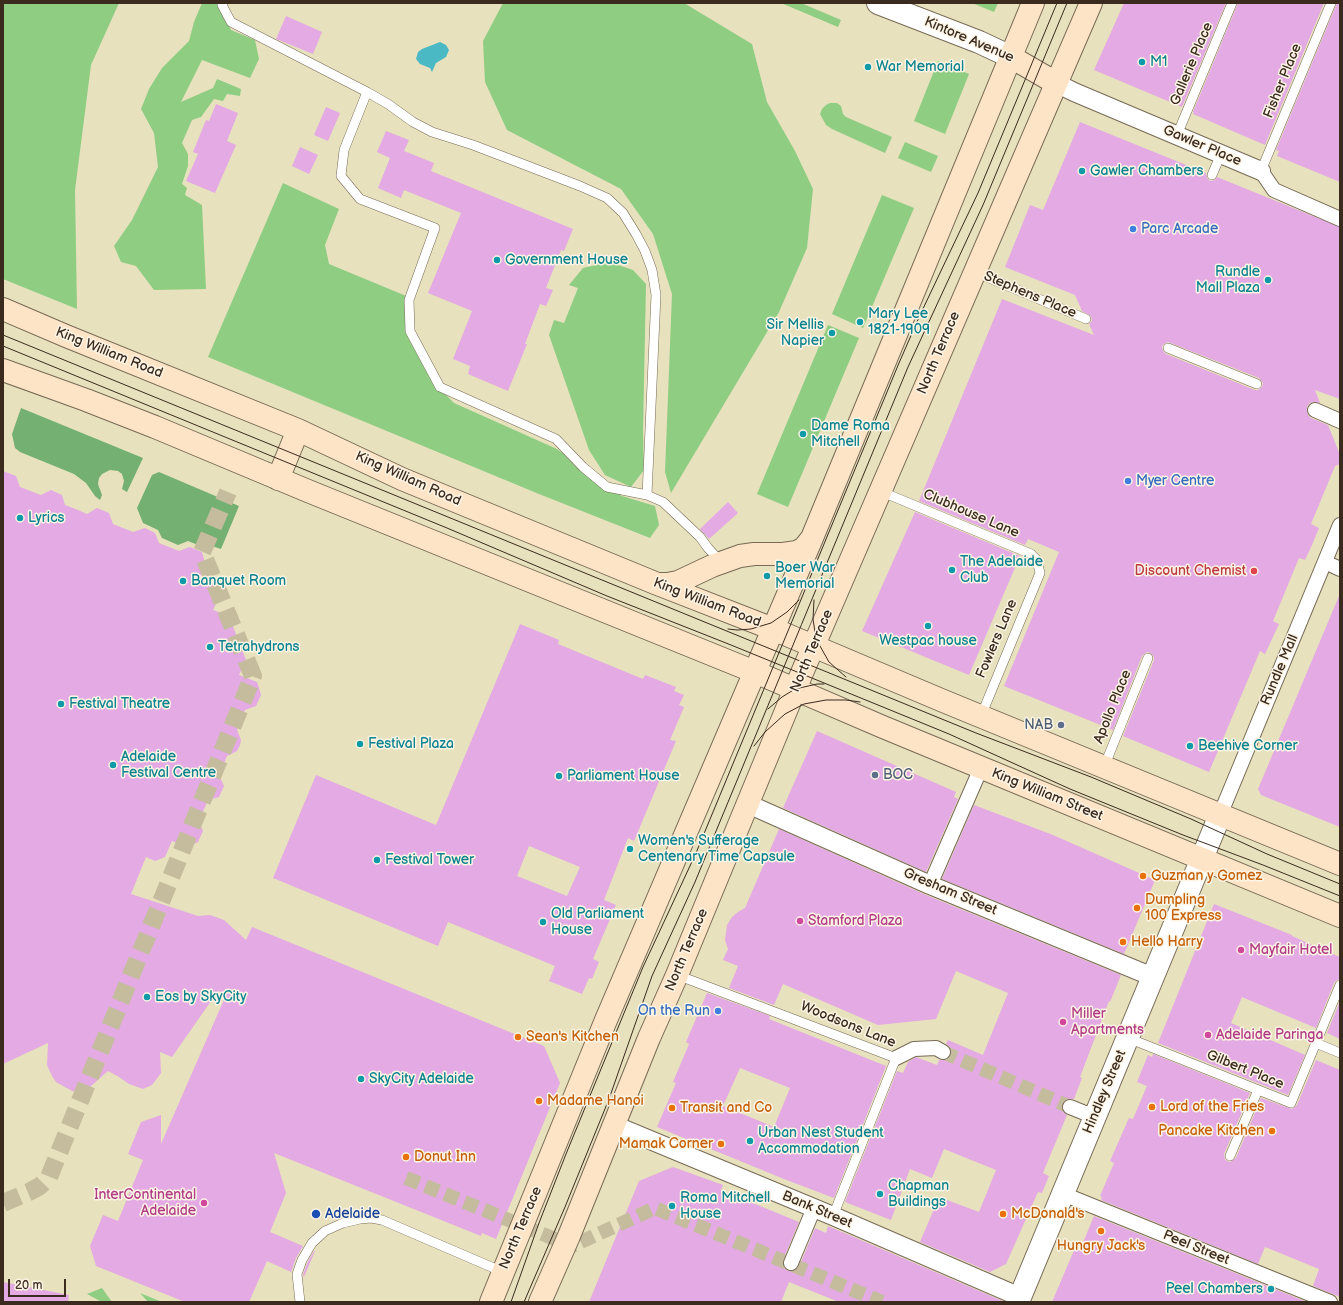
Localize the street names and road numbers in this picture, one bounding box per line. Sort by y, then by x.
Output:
street label: Kintore Avenue [922,14,1016,66]
street label: Gallerie Place [1167,20,1217,108]
street label: Fisher Place [1260,41,1306,121]
street label: Gawler Place [1160,122,1244,170]
street label: Stephens Place [981,268,1079,322]
street label: North Terrace [914,309,964,397]
street label: King William Road [53,324,165,382]
street label: King William Road [352,448,464,510]
street label: Clubhouse Lane [920,486,1022,542]
street label: King William Road [651,575,763,631]
street label: Fowlers Lane [973,597,1021,681]
street label: North Terrace [787,607,837,695]
street label: Rundle Mall [1258,632,1302,708]
street label: Apollo Place [1091,668,1135,746]
street label: King William Street [989,765,1105,825]
street label: Gresham Street [901,865,999,919]
street label: North Terrace [662,906,712,994]
street label: Woodsons Lane [798,998,898,1052]
street label: Gilbert Place [1204,1047,1286,1093]
street label: Hindley Street [1080,1048,1130,1136]
street label: North Terrace [496,1184,546,1272]
street label: Bank Street [779,1188,855,1232]
street label: Peel Street [1160,1227,1232,1269]

